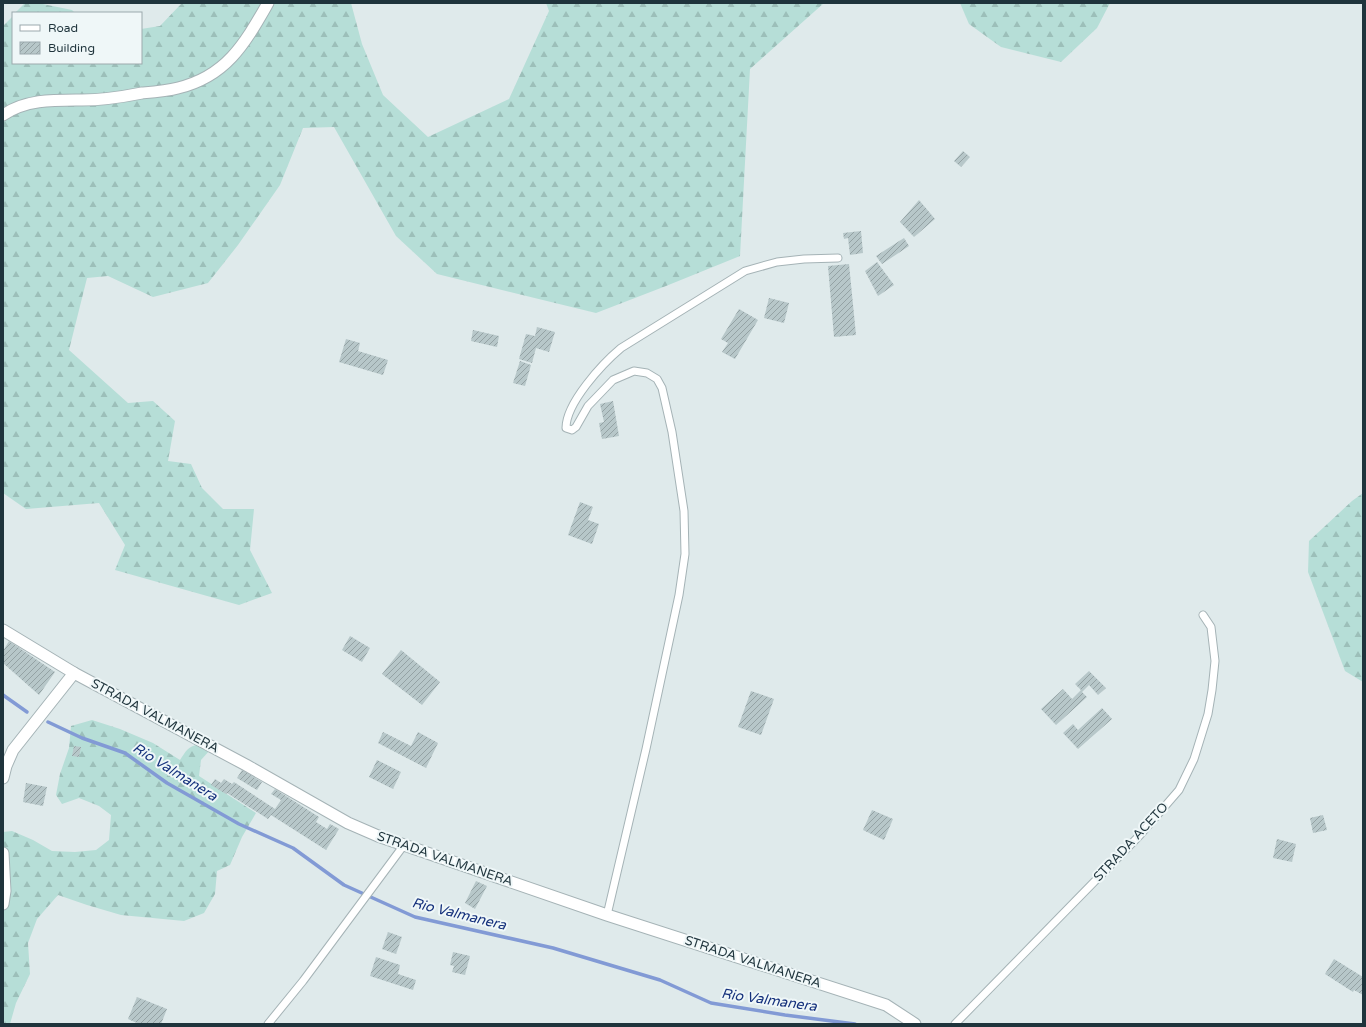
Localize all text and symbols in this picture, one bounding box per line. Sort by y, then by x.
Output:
legend [12,12,142,64]
text: Road [48,21,78,35]
text: Building [48,41,95,55]
street label: STRADA VALMANERA [88,675,222,757]
water label: Rio Valmanera [130,739,221,805]
street label: STRADA ACETO [1090,799,1172,885]
street label: STRADA VALMANERA [375,828,515,890]
water label: Rio Valmanera [410,894,509,934]
street label: STRADA VALMANERA [683,932,824,992]
water label: Rio Valmanera [720,985,819,1015]

